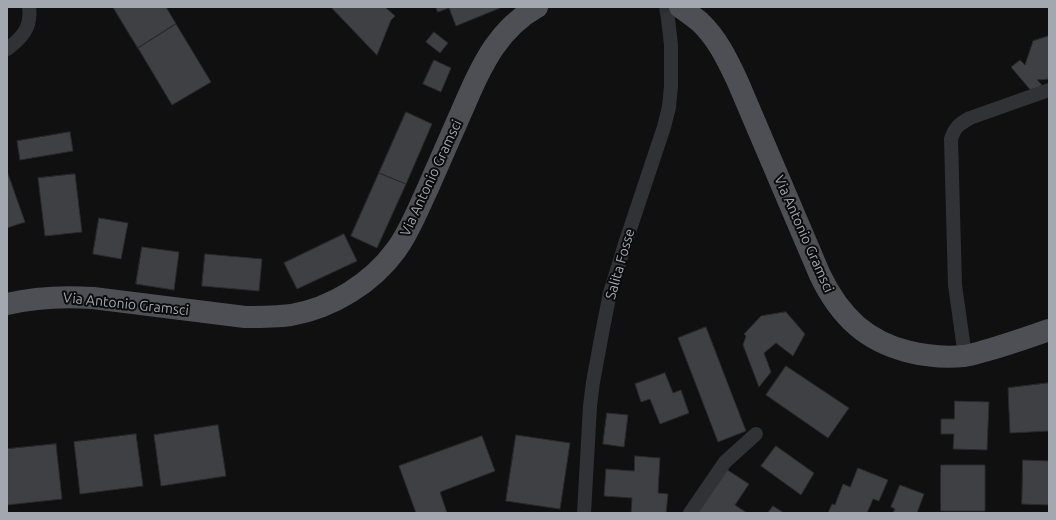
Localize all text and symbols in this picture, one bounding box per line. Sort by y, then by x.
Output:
street label: Via Antonio Gramsci [397,117,465,239]
street label: Via Antonio Gramsci [771,173,837,295]
street label: Salita Fosse [602,227,638,301]
street label: Via Antonio Gramsci [62,289,190,319]

